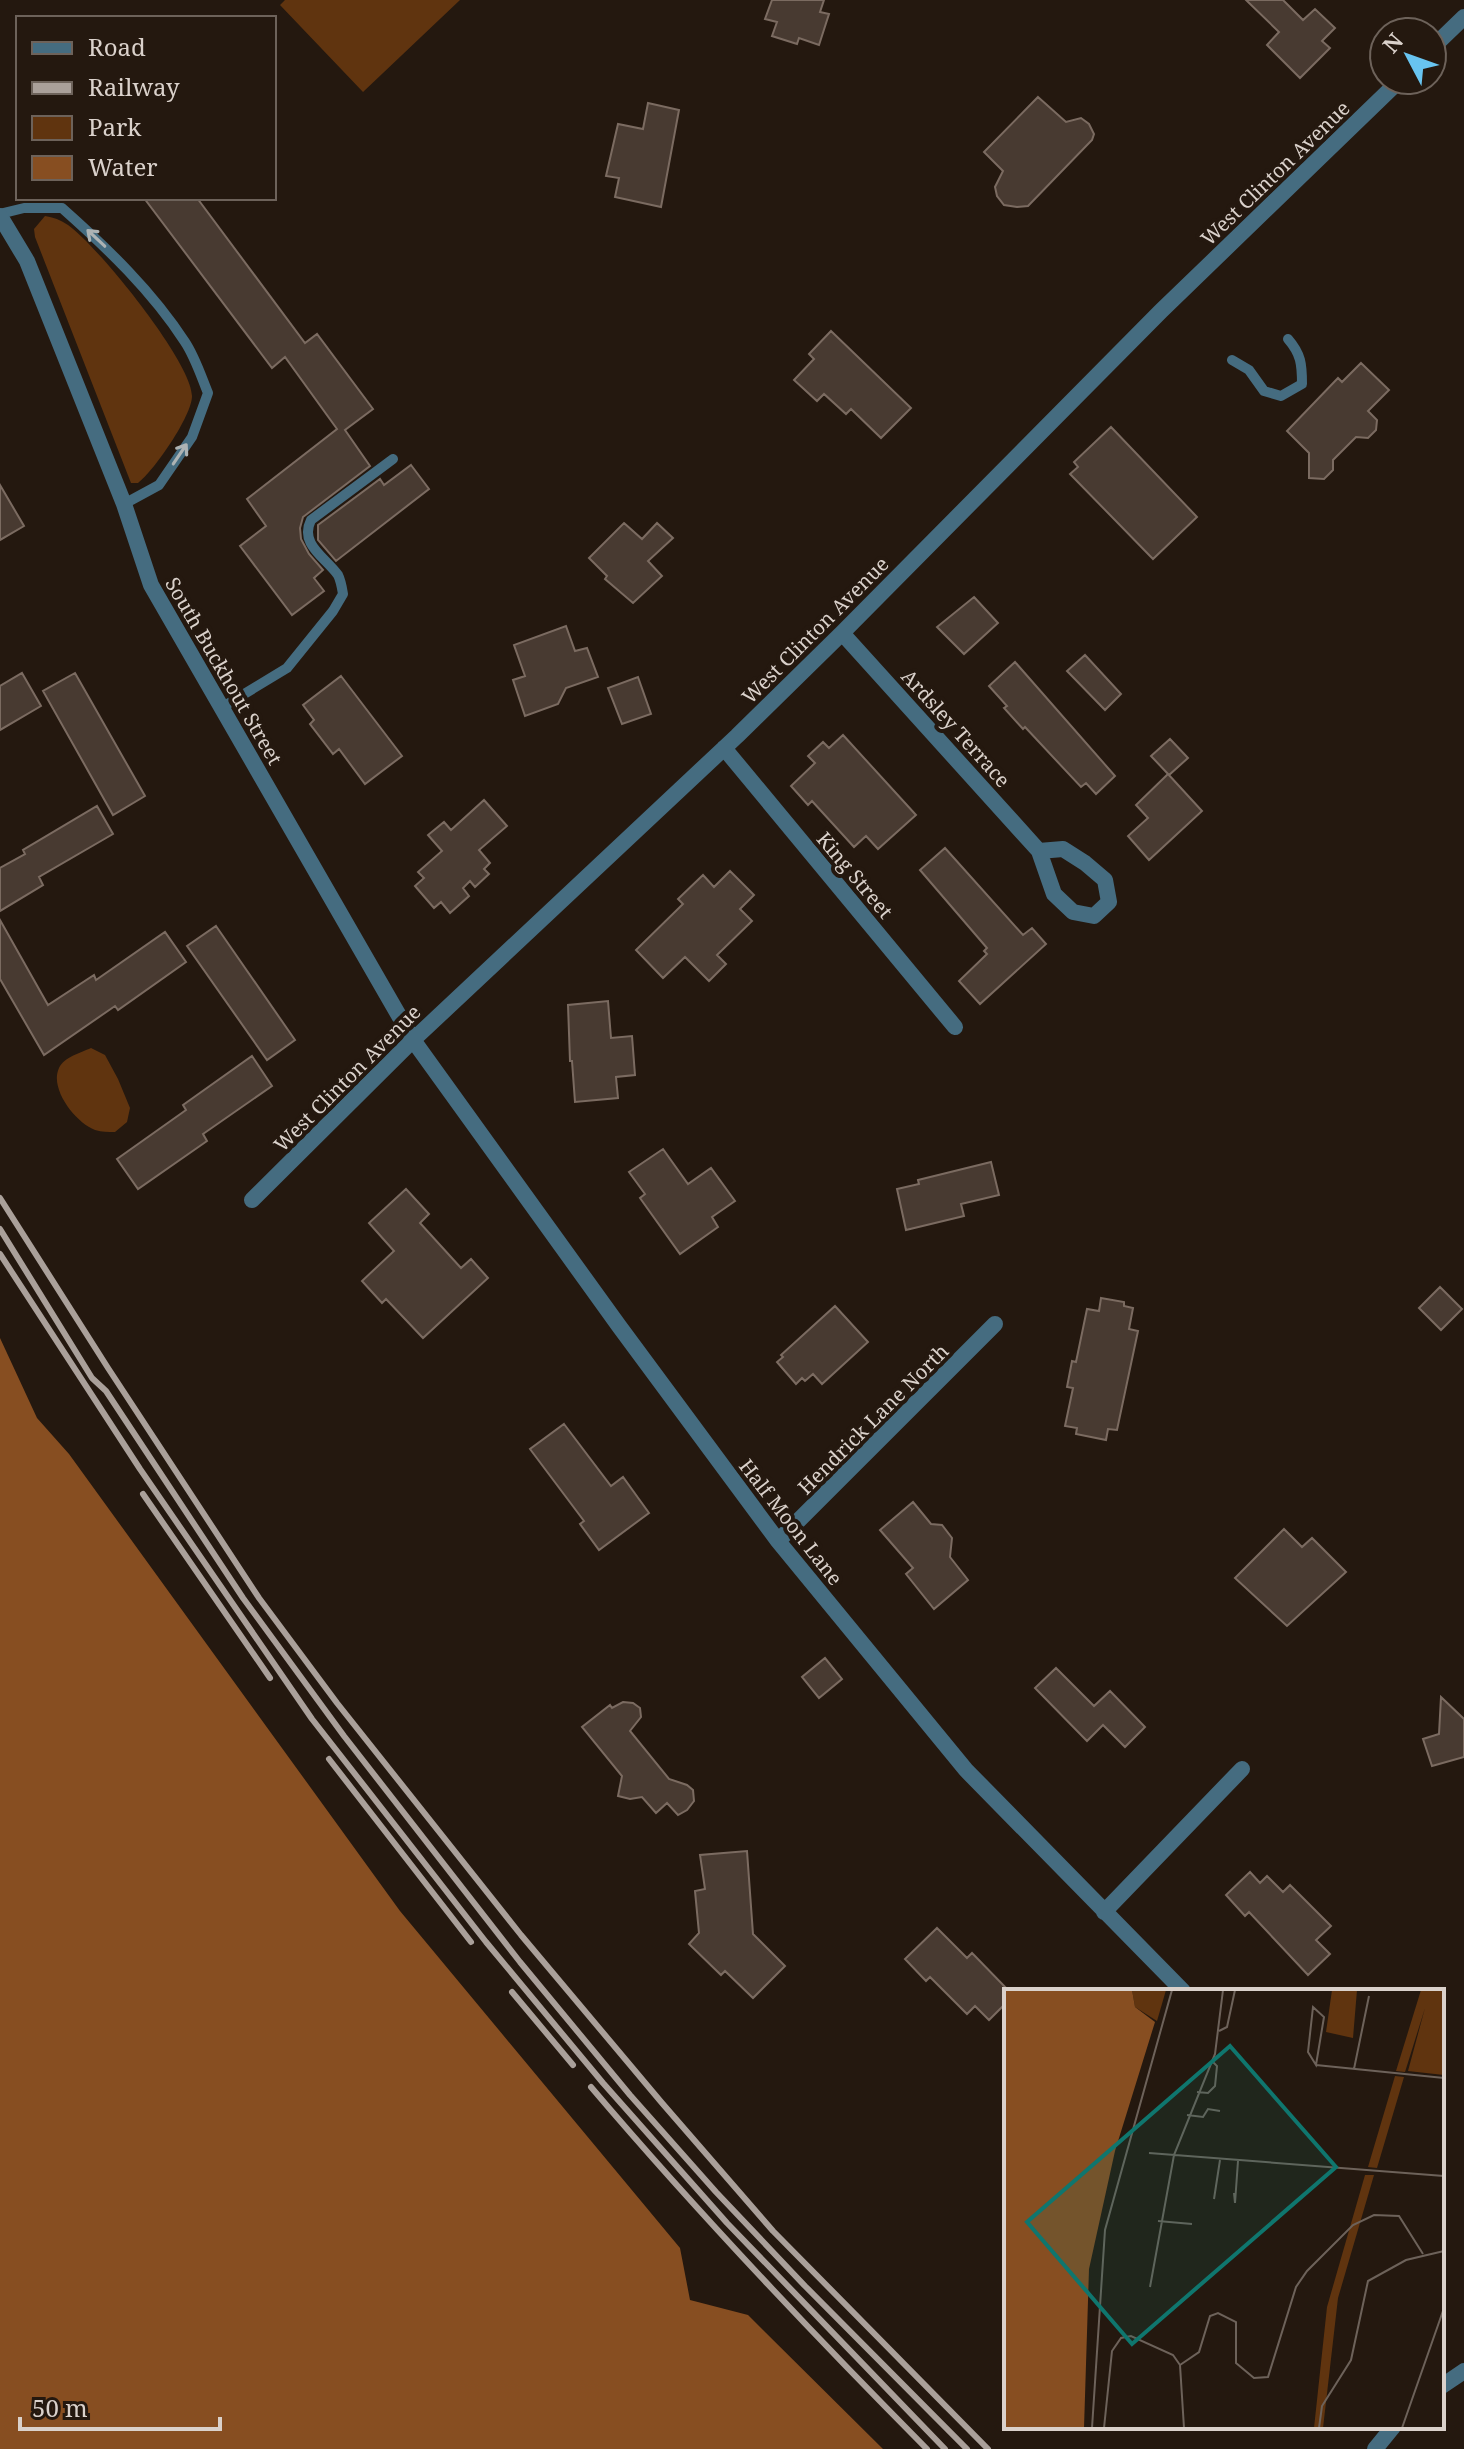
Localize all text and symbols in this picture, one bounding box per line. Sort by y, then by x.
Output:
legend [16,16,276,200]
north arrow [1368,16,1448,96]
text: N [1375,26,1409,59]
text: Road [88,30,146,63]
text: Railway [88,70,180,103]
street label: West Clinton Avenue [1195,95,1355,251]
text: Park [88,110,142,143]
text: Water [88,150,158,183]
one-way arrow [86,230,106,248]
one-way arrow [172,443,188,465]
street label: West Clinton Avenue [736,551,894,709]
street label: South Buckhout Street [159,572,289,770]
street label: Ardsley Terrace [896,663,1016,793]
street label: King Street [811,826,899,924]
street label: West Clinton Avenue [268,999,426,1157]
street label: Hendrick Lane North [792,1338,954,1500]
street label: Half Moon Lane [733,1453,849,1591]
inset map [1004,1989,1444,2429]
scale bar [20,2381,220,2431]
text: 50 m [32,2391,88,2424]

